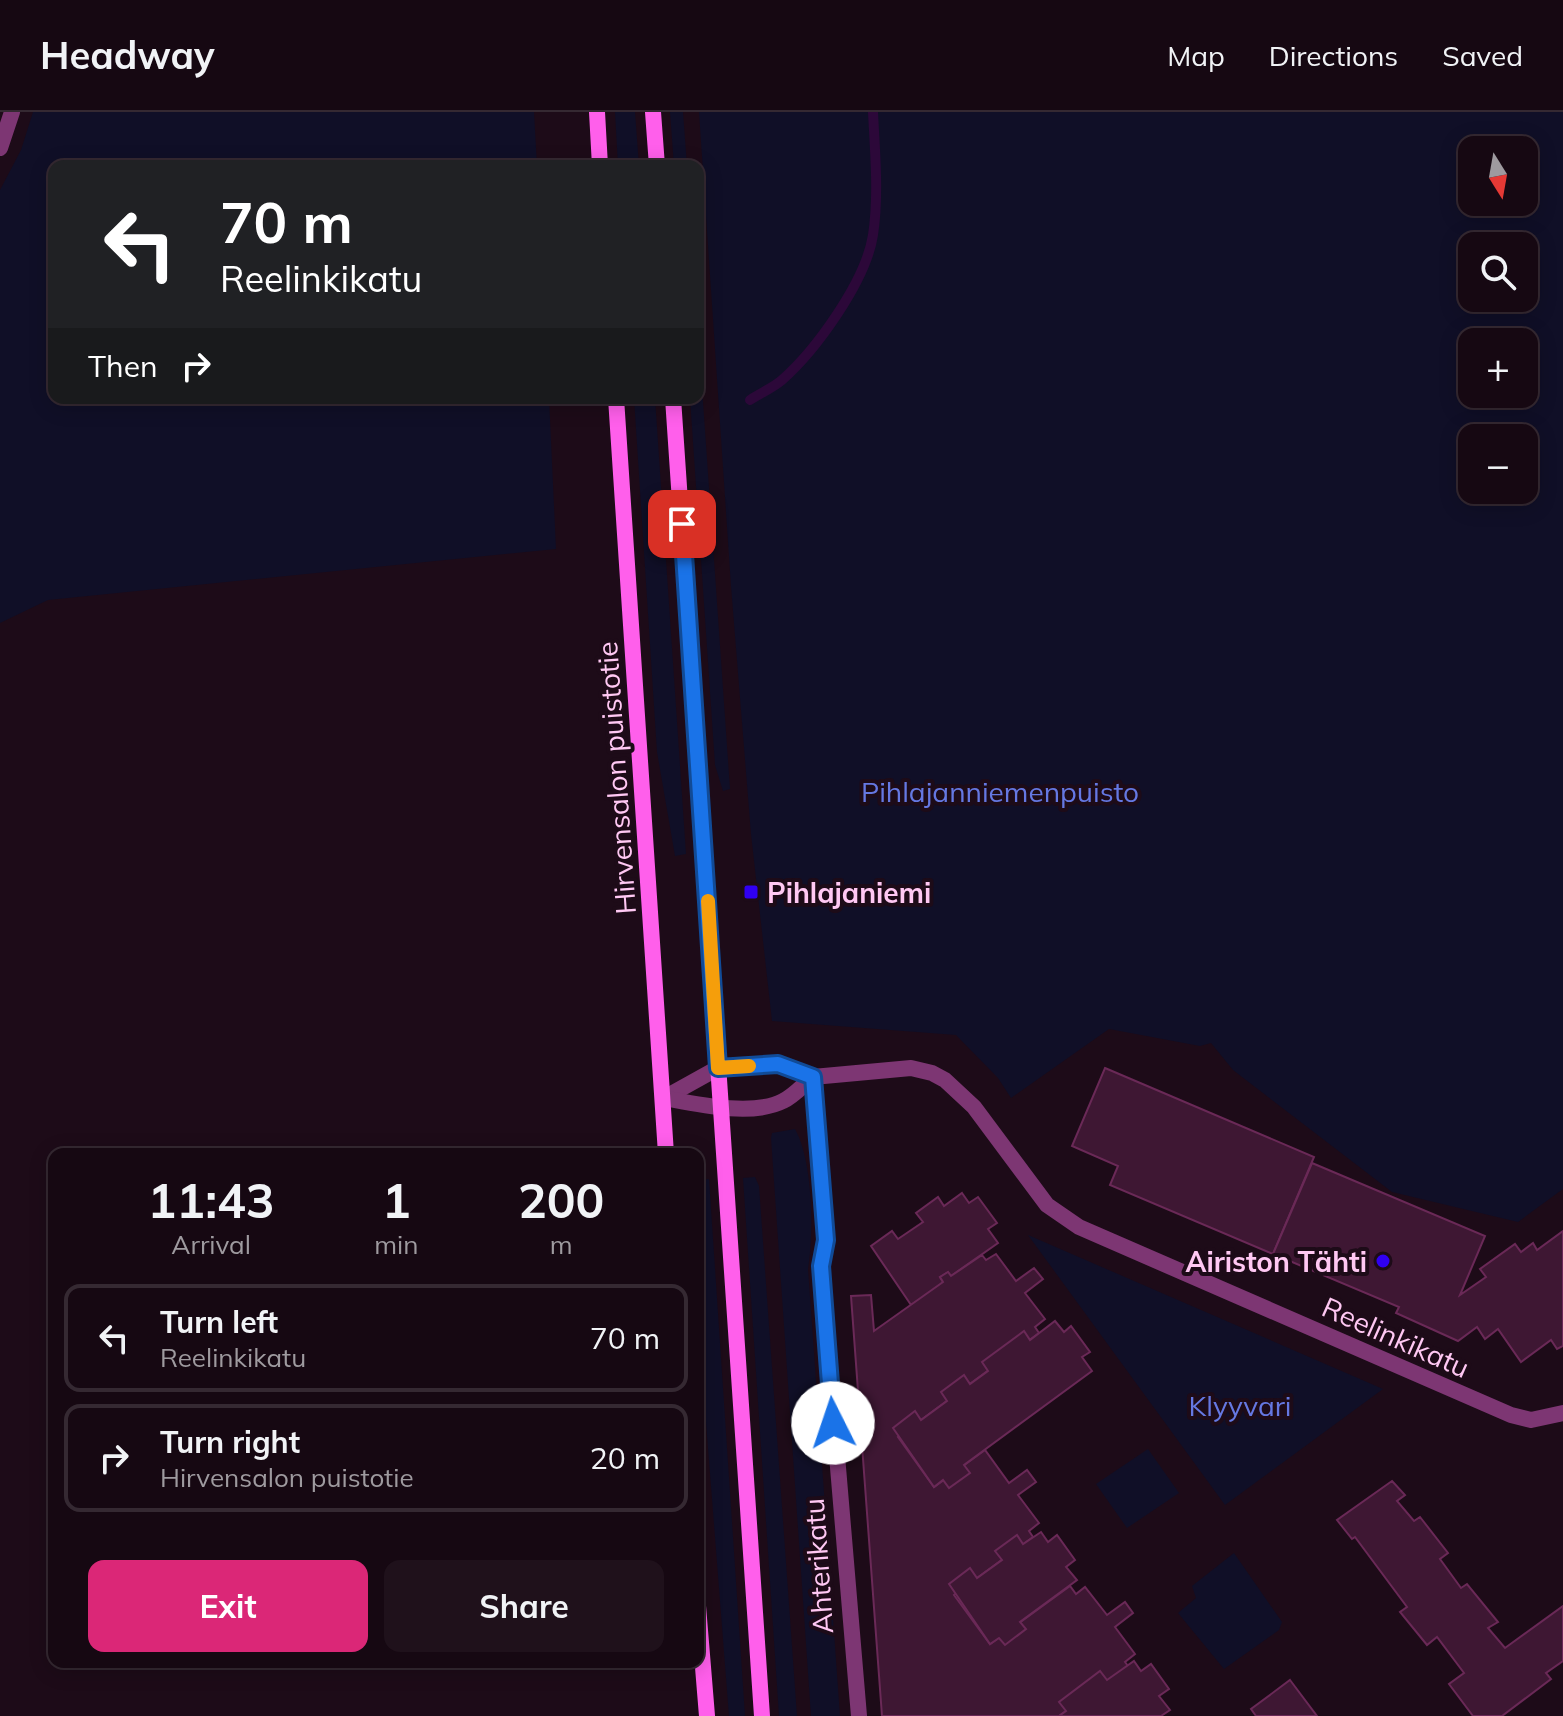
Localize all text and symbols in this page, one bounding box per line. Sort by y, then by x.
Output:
text: Headway [40,31,215,79]
text: Map [1167,38,1225,73]
text: Directions [1269,38,1398,73]
text: Saved [1442,38,1523,73]
north arrow [1458,136,1538,216]
map controls [1458,136,1538,504]
text: 70 m [220,187,353,257]
icon: left [88,192,192,296]
button: search [1458,232,1538,312]
text: Reelinkikatu [220,256,422,301]
button: + [1458,328,1538,408]
icon: right [174,344,218,388]
text: Then [88,347,158,385]
button: − [1458,424,1538,504]
pin [648,490,716,558]
icon: arrive [660,502,704,546]
street label: Hirvensalon puistotie [589,641,643,915]
park label: Pihlajanniemenpuisto [861,774,1139,809]
place label: Pihlajaniemi [767,875,931,910]
marker: Pihlajaniemi [742,883,760,901]
text: 11:43 [148,1170,275,1230]
text: 1 [382,1170,411,1230]
text: 200 [518,1170,604,1230]
text: Arrival [171,1228,251,1261]
text: min [374,1228,418,1261]
text: m [550,1228,573,1261]
place label: Airiston Tähti [1185,1244,1367,1279]
marker: Airiston Tähti [1374,1252,1392,1270]
street label: Reelinkikatu [1317,1289,1475,1385]
text: Turn left [160,1303,278,1341]
icon: left [92,1316,136,1360]
text: 70 m [590,1319,660,1357]
text: Reelinkikatu [160,1341,306,1374]
position arrow [791,1381,875,1465]
park label: Klyyvari [1188,1388,1292,1423]
text: Turn right [160,1423,300,1461]
icon: right [92,1436,136,1480]
text: 20 m [590,1439,660,1477]
text: Hirvensalon puistotie [160,1461,414,1494]
street label: Ahterikatu [796,1497,840,1635]
button: Exit [88,1560,368,1652]
button: Share [384,1560,664,1652]

